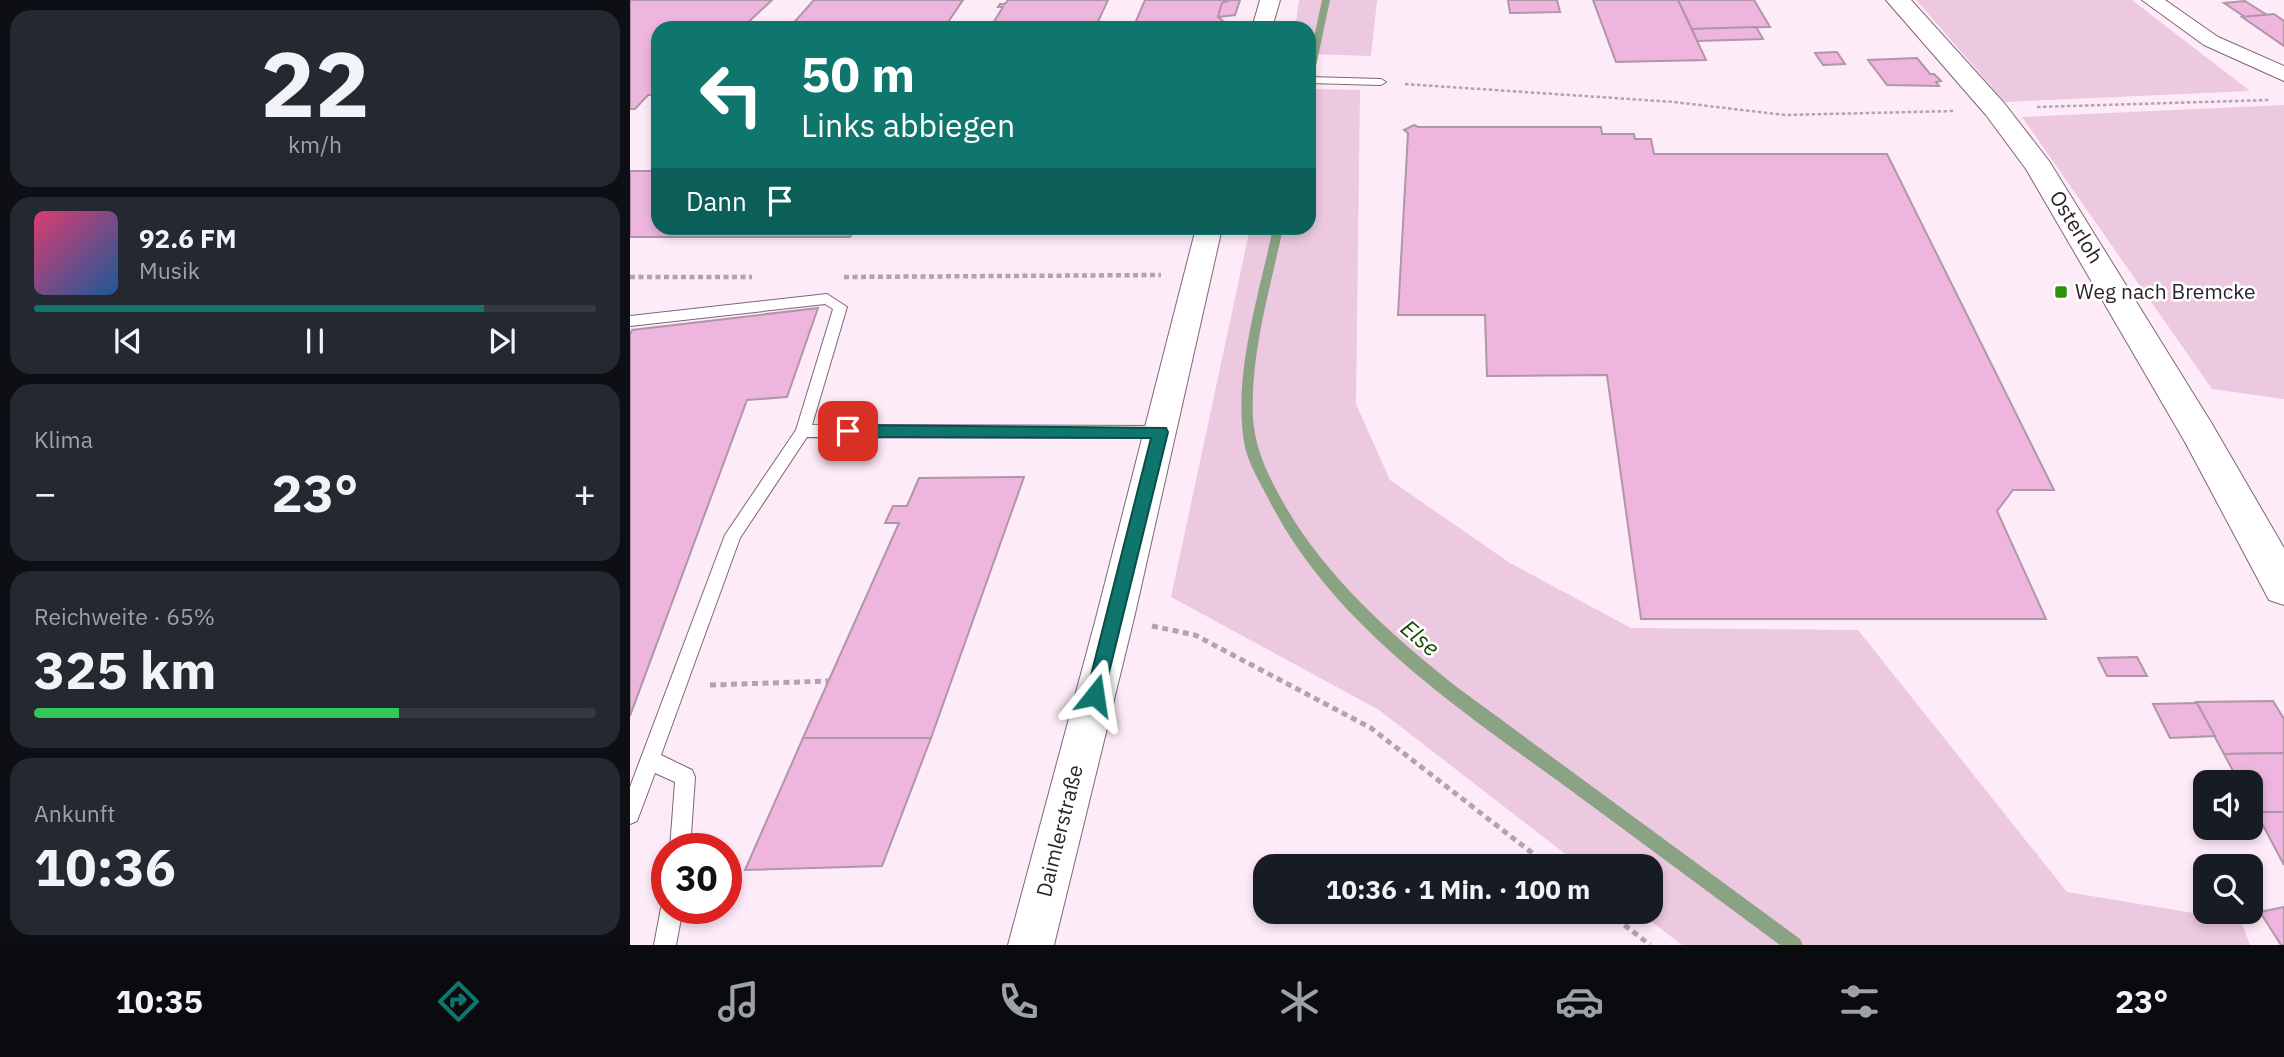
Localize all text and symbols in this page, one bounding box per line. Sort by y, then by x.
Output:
text: 22 [260,24,370,142]
text: 50 m [801,42,915,105]
icon: left [686,49,777,140]
text: Links abbiegen [801,104,1015,146]
text: km/h [288,129,342,159]
icon: arrive [761,182,799,220]
text: Dann [686,184,747,218]
street label: Osterloh [2044,185,2110,268]
text: 92.6 FM [139,221,237,255]
text: Musik [139,255,200,285]
place label: Weg nach Bremcke [2075,277,2256,305]
marker: Weg nach Bremcke [2053,284,2069,300]
icon: previous [109,322,147,360]
icon: pause [296,322,334,360]
icon: next [483,322,521,360]
pin [818,401,878,461]
icon: arrive [829,412,867,450]
text: Klima [34,424,93,454]
text: 23° [272,459,358,526]
text: − [34,468,57,517]
text: + [573,468,596,517]
text: Reichweite · 65% [34,601,215,631]
water label: Else [1395,612,1446,662]
text: 325 km [34,636,216,703]
position arrow [1058,658,1132,732]
street label: Daimlerstraße [1029,762,1089,900]
map controls [2193,770,2263,924]
button: sound [2193,770,2263,840]
text: Ankunft [34,798,115,828]
text: 10:36 [34,833,176,900]
speed limit sign: 30 [651,833,742,924]
button: search [2193,854,2263,924]
text: 10:36 · 1 Min. · 100 m [1326,872,1590,906]
icon: directions [434,977,483,1026]
icon: music [714,977,763,1026]
icon: phone [994,977,1043,1026]
icon: climate [1275,977,1324,1026]
icon: car [1555,977,1604,1026]
icon: filters [1835,977,1884,1026]
text: 10:35 [116,980,203,1022]
text: 23° [2115,980,2168,1022]

